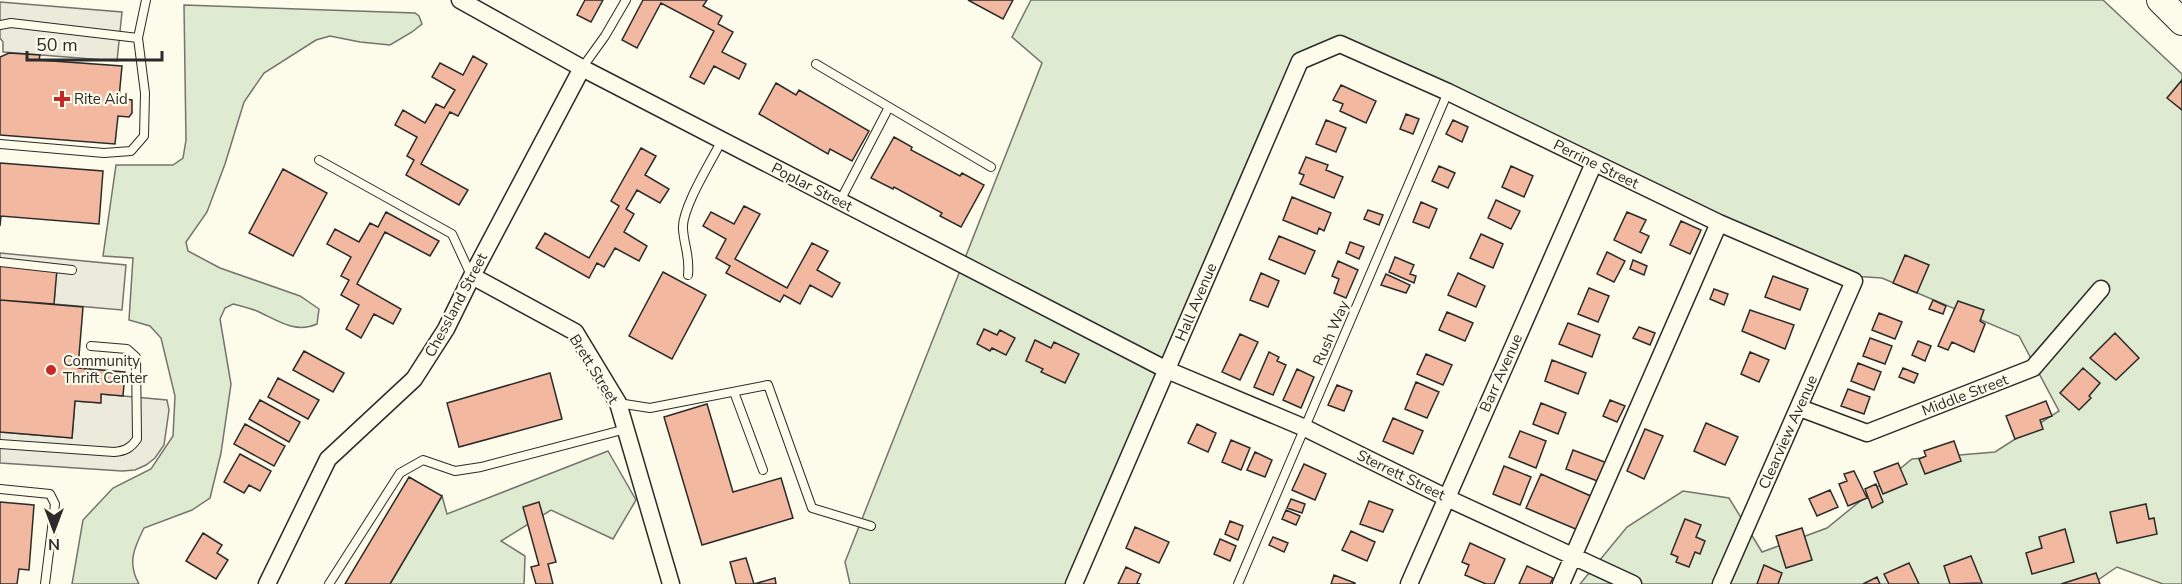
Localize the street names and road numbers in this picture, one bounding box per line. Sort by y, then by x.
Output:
street label: Perrine Street [1550,135,1643,194]
street label: Poplar Street [768,158,857,216]
street label: Chessland Street [420,249,492,361]
street label: Hall Avenue [1171,260,1221,344]
street label: Rush Way [1308,297,1354,369]
street label: Brett Street [565,330,624,408]
street label: Barr Avenue [1475,331,1527,415]
street label: Middle Street [1919,369,2012,421]
street label: Clearview Avenue [1754,372,1822,492]
street label: Sterrett Street [1353,445,1449,505]

